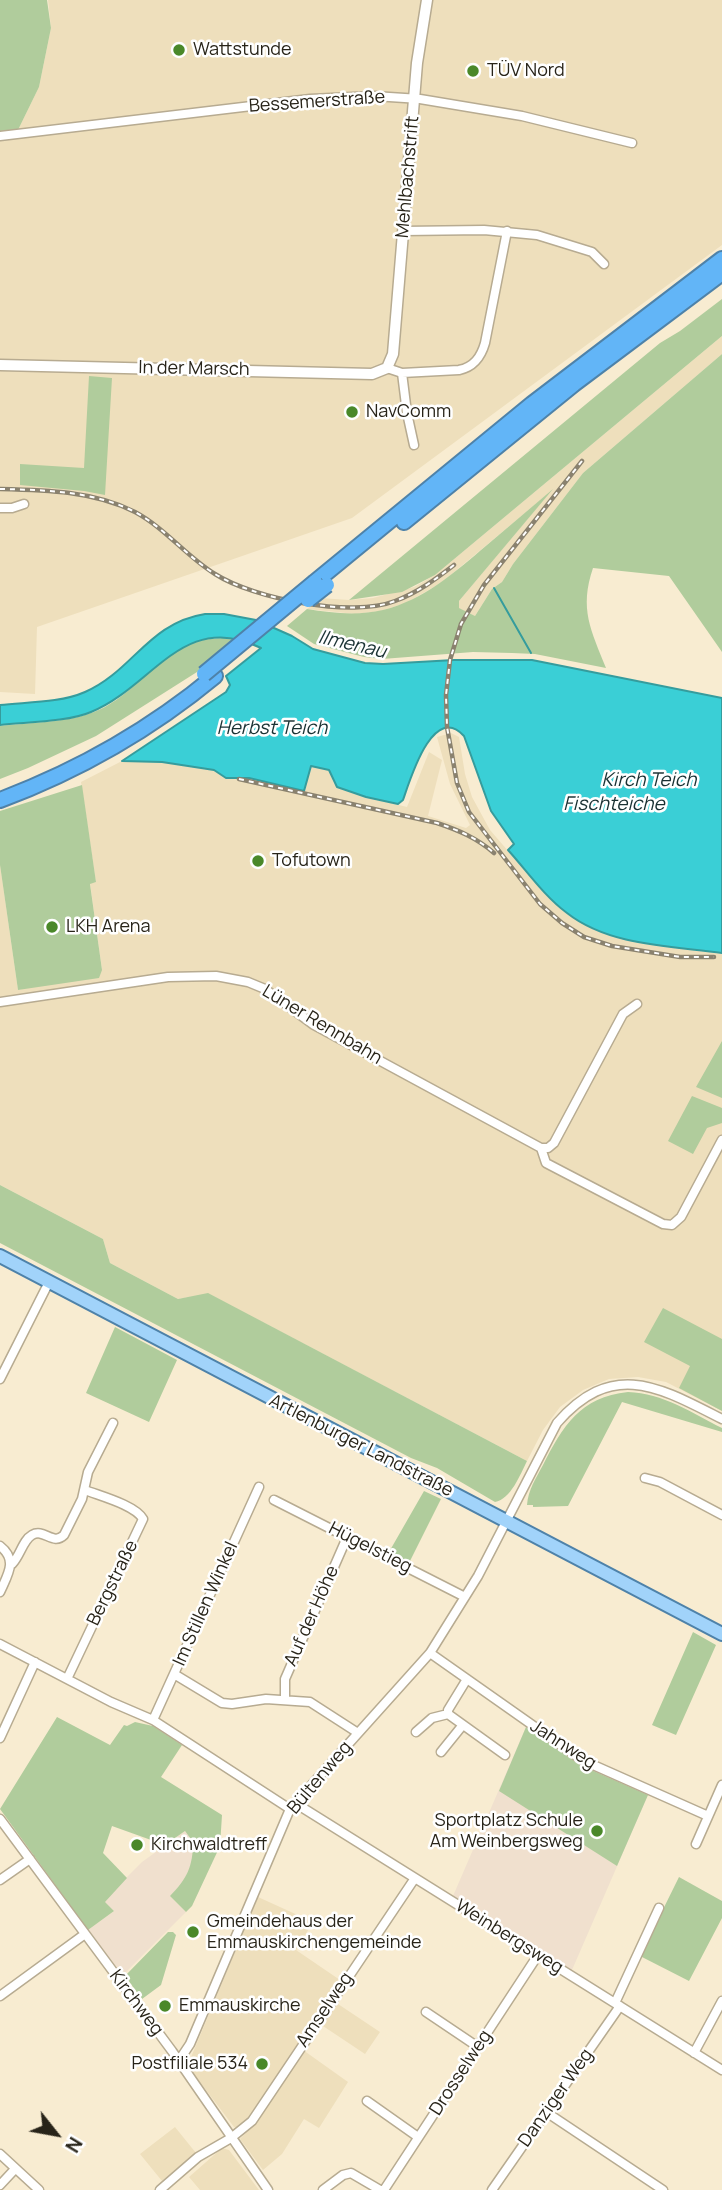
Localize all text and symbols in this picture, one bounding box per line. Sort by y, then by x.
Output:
place label: Wattstunde [193,39,292,61]
marker: Wattstunde [171,42,187,58]
place label: TÜV Nord [487,60,565,82]
marker: TÜV Nord [465,63,481,79]
street label: Bessemerstraße [248,86,386,118]
street label: Mehlbachstrift [392,115,424,239]
street label: In der Marsch [138,357,250,381]
place label: NavComm [366,401,451,423]
marker: NavComm [344,404,360,420]
water label: Ilmenau [316,626,388,664]
water label: Herbst Teich [217,718,327,740]
water label: Kirch Teich [601,770,697,792]
water label: Fischteiche [563,794,665,816]
place label: Tofutown [272,850,351,872]
marker: Tofutown [250,853,266,869]
place label: LKH Arena [66,916,150,938]
marker: LKH Arena [44,919,60,935]
street label: Lüner Rennbahn [258,981,386,1069]
street label: Artlenburger Landstraße [265,1390,457,1502]
street label: Hügelstieg [325,1518,415,1578]
street label: Bergstraße [83,1537,143,1629]
street label: Im Stillen Winkel [169,1539,243,1669]
street label: Auf der Höhe [280,1562,344,1670]
street label: Jahnweg [526,1716,600,1774]
street label: Bültenweg [283,1737,357,1819]
place label: Sportplatz Schule Am Weinbergsweg [430,1810,583,1853]
marker: Sportplatz Schule Am Weinbergsweg [589,1823,605,1839]
place label: Kirchwaldtreff [151,1834,267,1856]
marker: Kirchwaldtreff [129,1837,145,1853]
street label: Weinbergsweg [451,1895,567,1979]
place label: Gmeindehaus der Emmauskirchengemeinde [207,1911,422,1954]
marker: Gmeindehaus der Emmauskirchengemeinde [185,1924,201,1940]
street label: Kirchweg [104,1966,168,2040]
street label: Amselweg [292,1969,358,2051]
place label: Emmauskirche [179,1995,301,2017]
marker: Emmauskirche [157,1998,173,2014]
street label: Drosselweg [425,2026,497,2120]
street label: Danziger Weg [514,2045,598,2151]
place label: Postfiliale 534 [131,2053,248,2075]
marker: Postfiliale 534 [254,2056,270,2072]
north arrow [21,2099,91,2169]
text: N [59,2132,89,2157]

